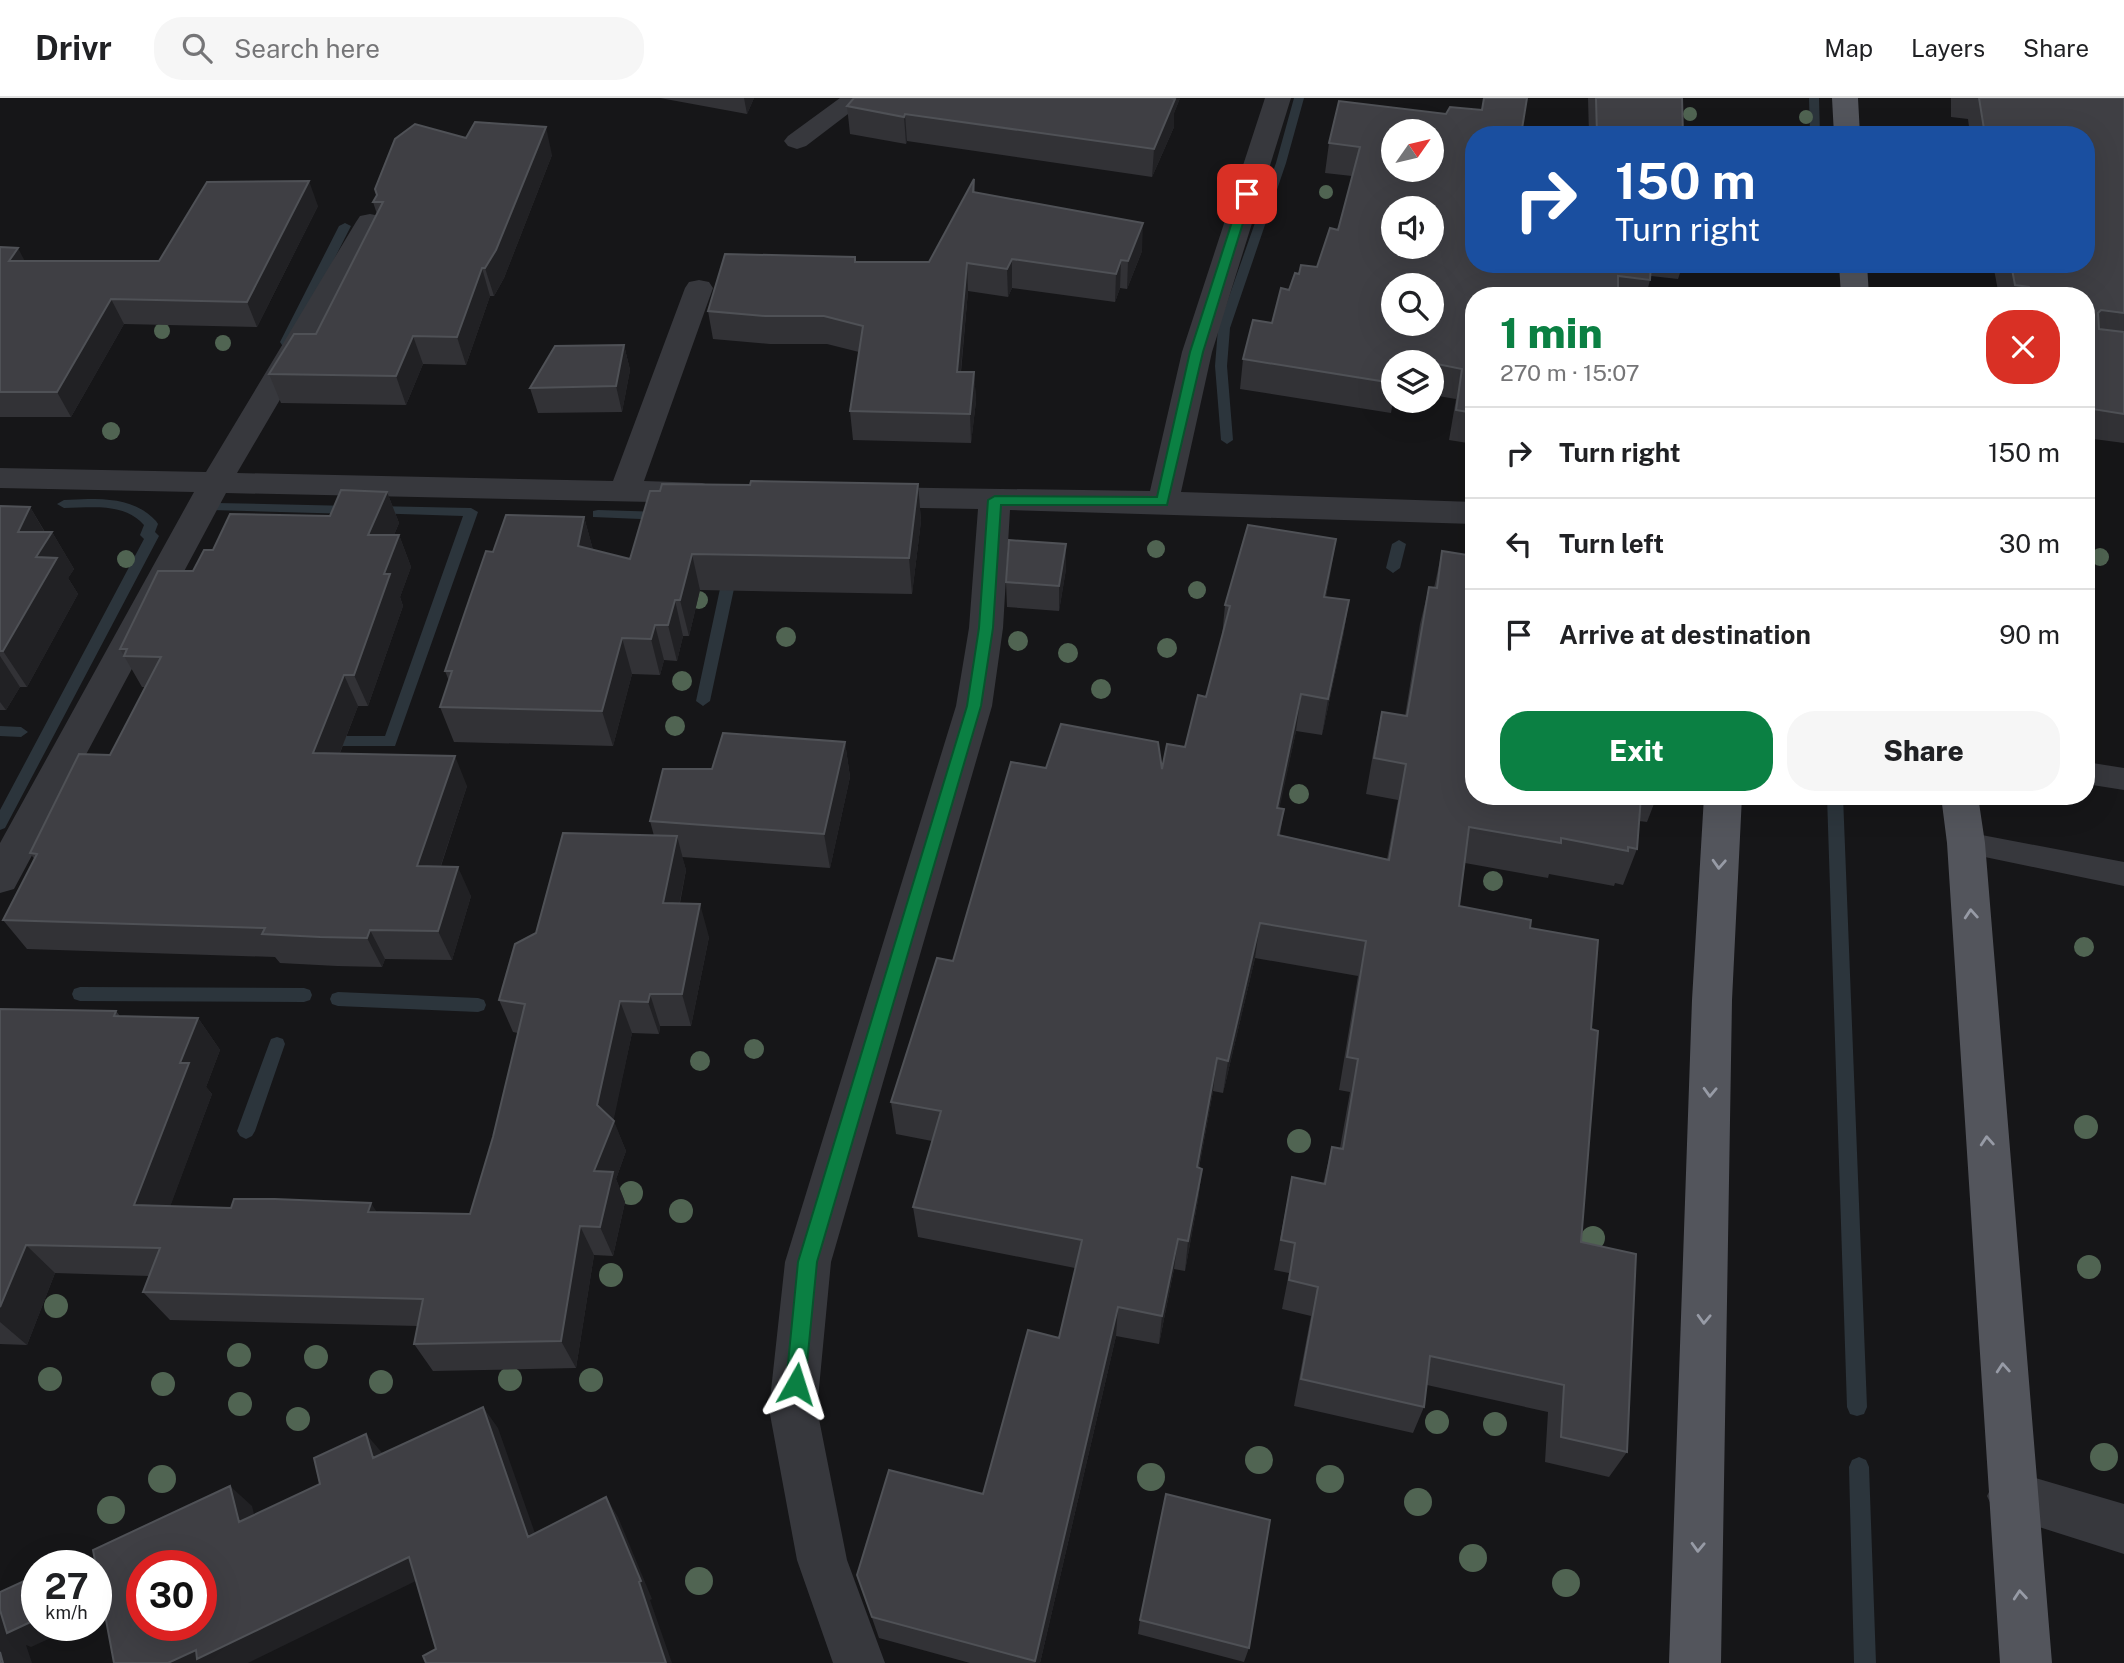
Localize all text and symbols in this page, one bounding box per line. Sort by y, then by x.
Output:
search box [154,17,644,80]
text: Drivr [35,29,112,67]
icon: search [178,29,216,67]
text: Search here [234,33,380,64]
text: Map [1824,34,1873,62]
text: Layers [1911,34,1985,62]
text: Share [2023,34,2089,62]
north arrow [1381,119,1444,182]
map controls [1381,119,1444,413]
text: 150 m [1615,152,1756,210]
icon: right [1500,154,1591,245]
pin [1217,164,1277,224]
icon: arrive [1228,175,1266,213]
button: sound [1381,196,1444,259]
text: Turn right [1615,211,1760,248]
button: search [1381,273,1444,336]
text: 1 min [1500,308,1603,357]
button: close [1986,310,2060,384]
button: layers [1381,350,1444,413]
text: 270 m · 15:07 [1500,359,1640,386]
icon: right [1500,434,1538,472]
text: Turn right [1559,437,1681,468]
text: 150 m [1988,437,2060,468]
icon: left [1500,525,1538,563]
text: Turn left [1559,528,1664,559]
text: 30 m [1999,528,2060,559]
icon: arrive [1500,616,1538,654]
text: Arrive at destination [1559,619,1811,650]
text: 90 m [1999,619,2060,650]
button: Exit [1500,711,1773,791]
button: Share [1787,711,2060,791]
one-way arrow [1712,859,1727,870]
one-way arrow [1964,908,1979,919]
one-way arrow [1702,1086,1717,1097]
one-way arrow [1980,1135,1995,1146]
one-way arrow [1696,1314,1711,1325]
position arrow [759,1347,833,1421]
one-way arrow [1996,1362,2011,1373]
one-way arrow [1690,1541,1705,1552]
speed limit sign: 30 [126,1550,217,1641]
text: 27 [44,1566,89,1607]
one-way arrow [2013,1589,2028,1600]
text: km/h [45,1602,88,1623]

